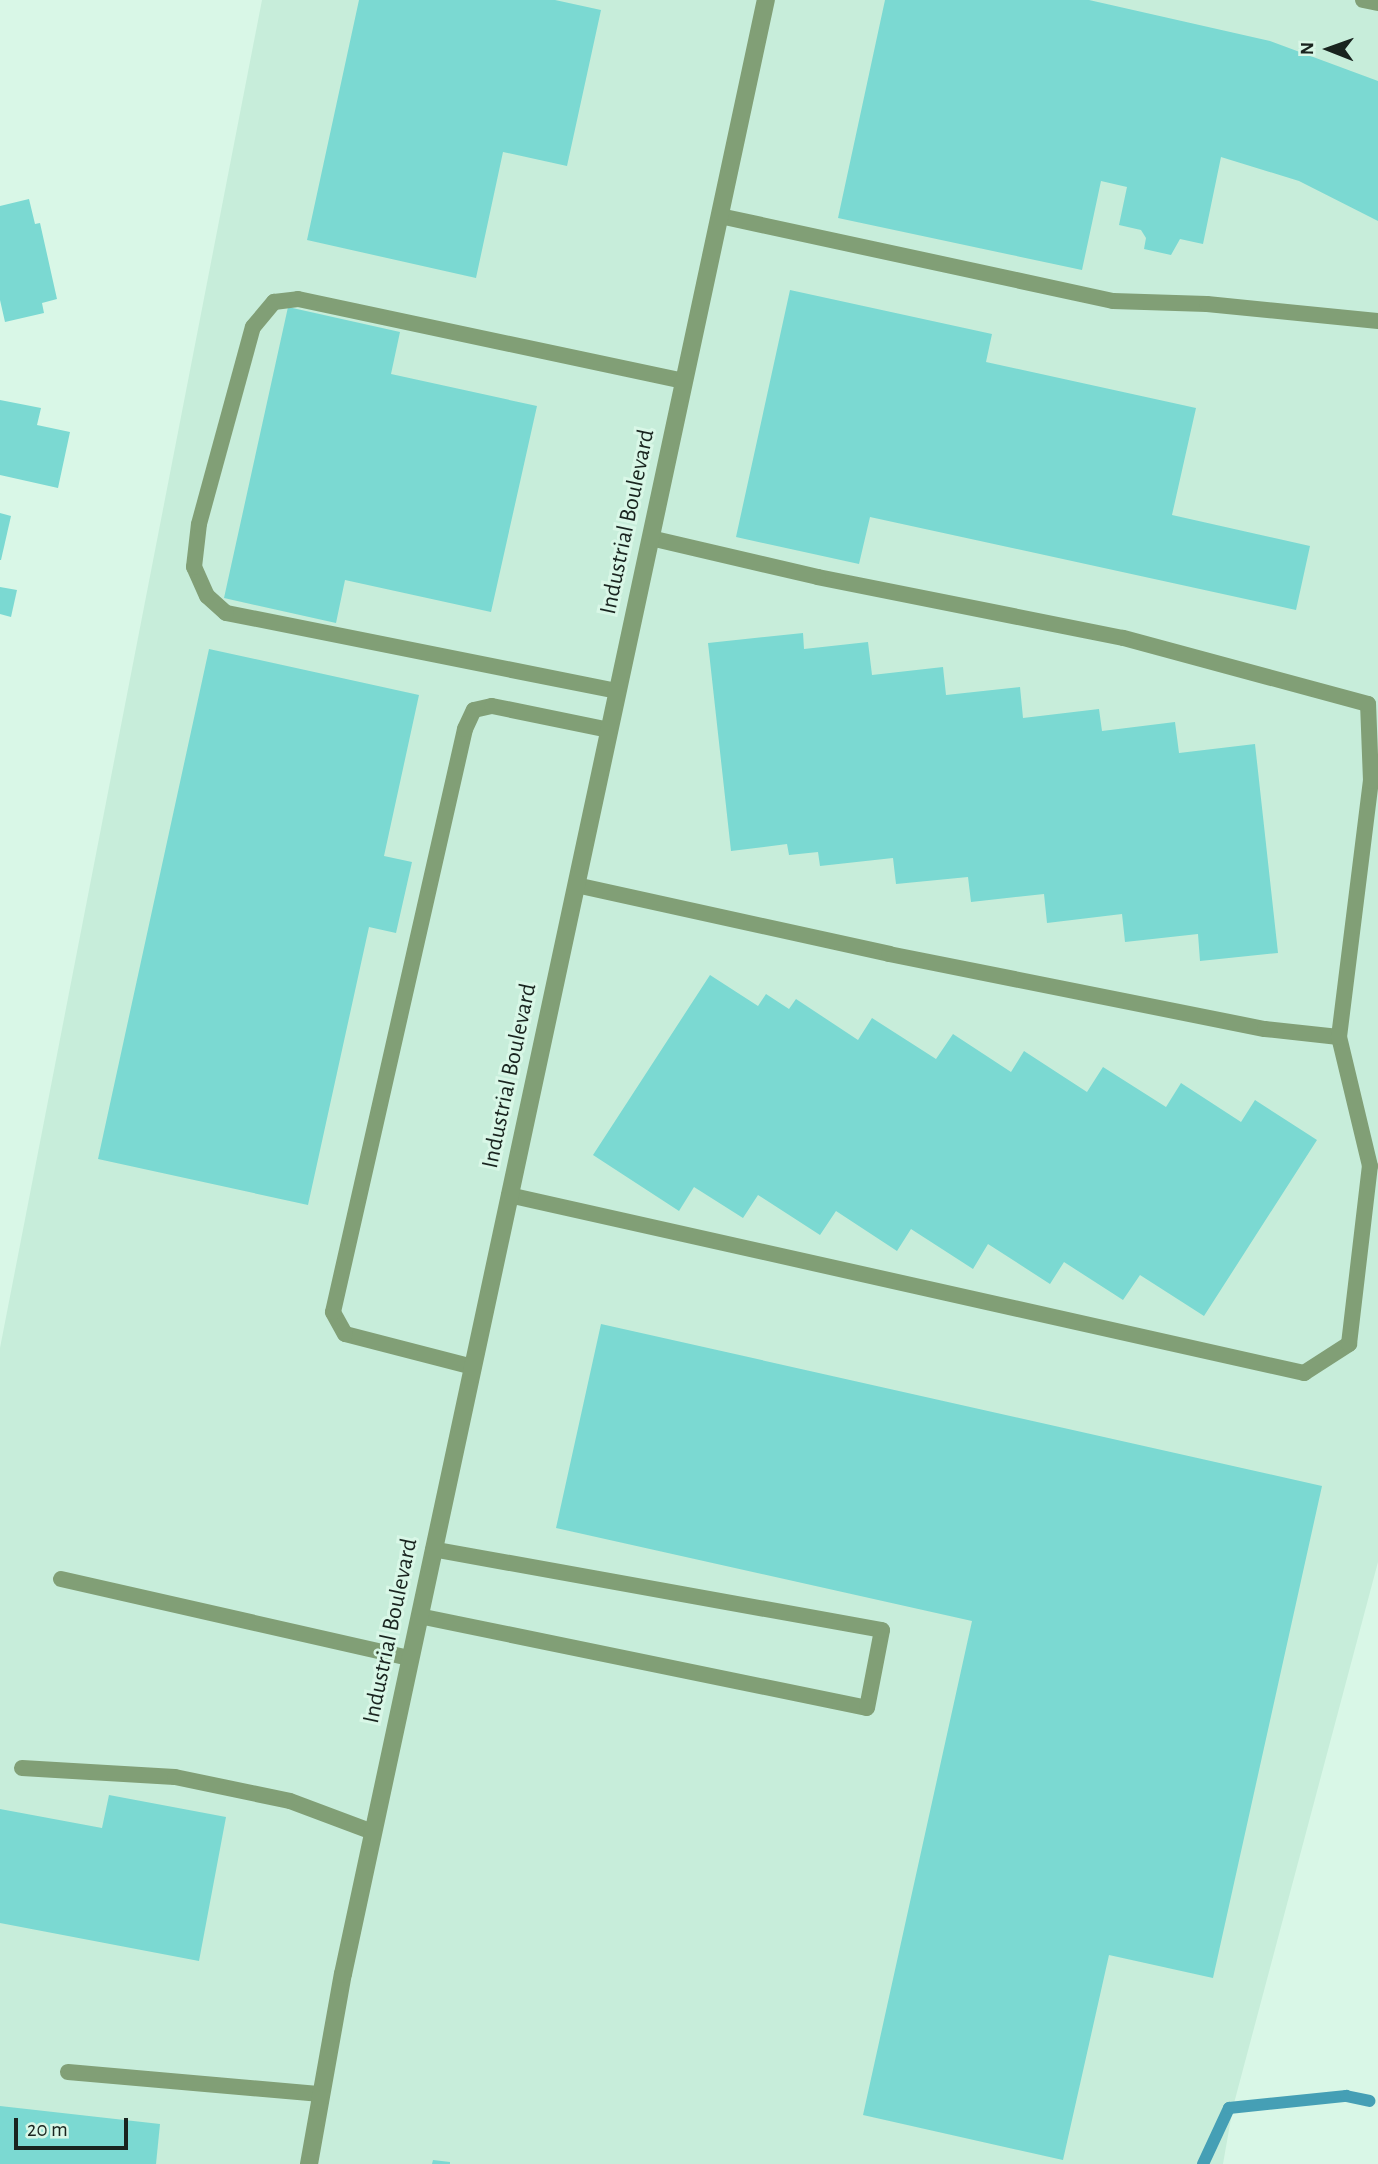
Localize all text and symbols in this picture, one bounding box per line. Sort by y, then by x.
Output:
north arrow [1294,14,1364,84]
text: N [1298,42,1317,55]
street label: Industrial Boulevard [594,427,662,617]
street label: Industrial Boulevard [476,981,544,1171]
street label: Industrial Boulevard [357,1536,425,1726]
scale bar [18,2104,131,2148]
text: 20 m [27,2119,68,2140]

